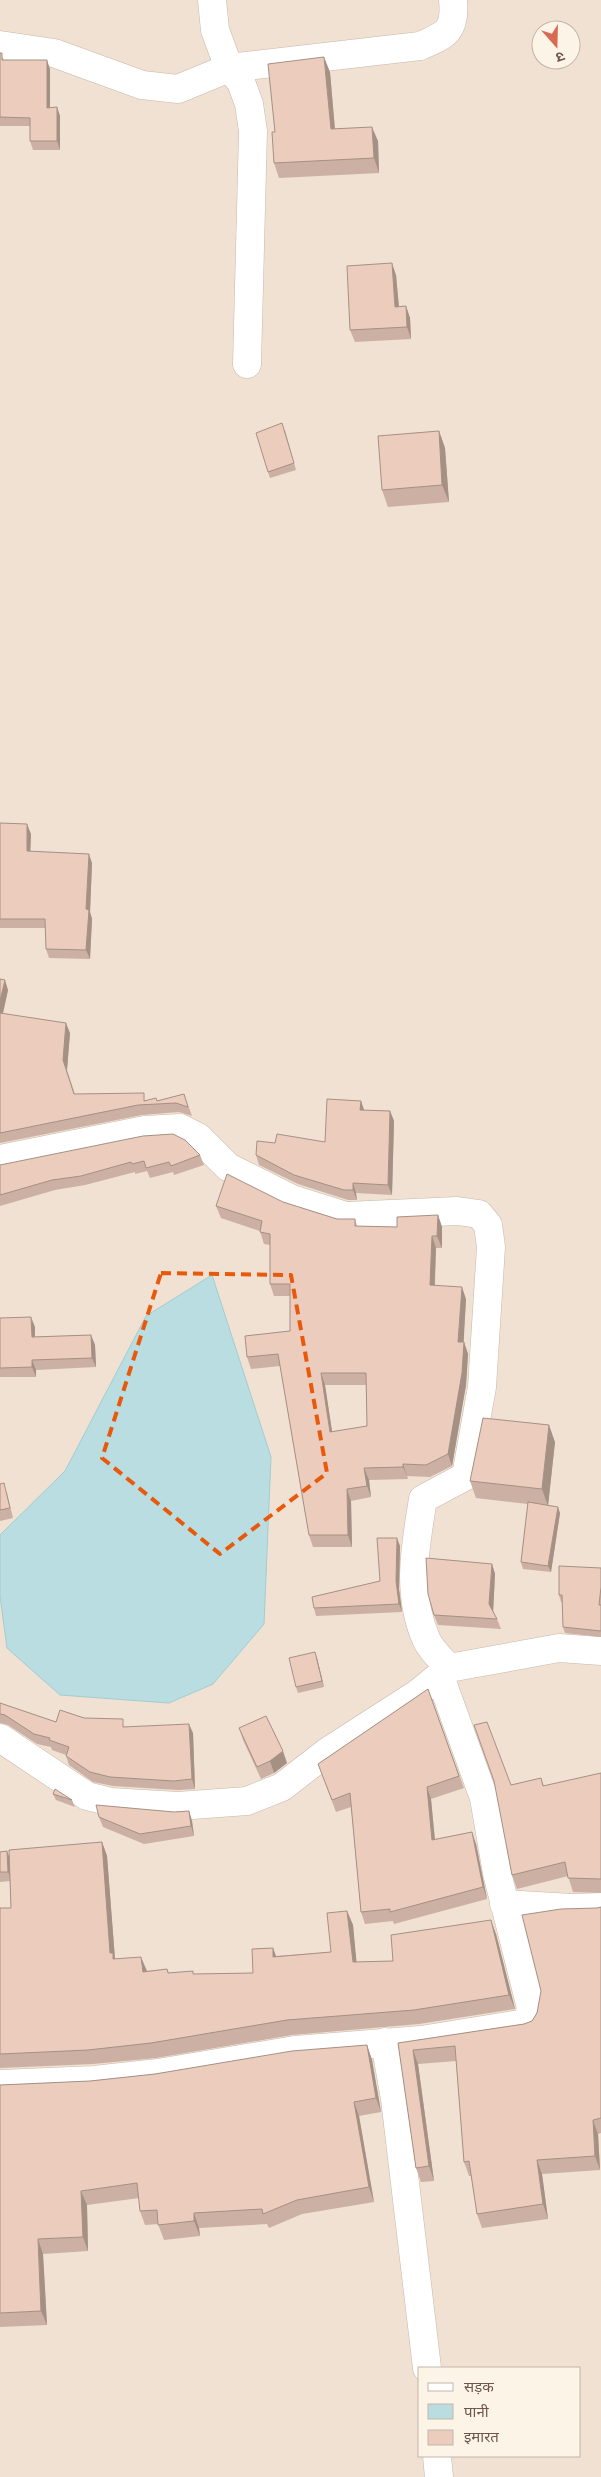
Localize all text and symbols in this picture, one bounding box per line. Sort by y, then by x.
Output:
north arrow [531,20,581,70]
text: उ [553,47,568,68]
legend [418,2367,581,2457]
text: सड़क [464,2376,494,2396]
text: पानी [464,2401,490,2421]
text: इमारत [464,2426,499,2446]

